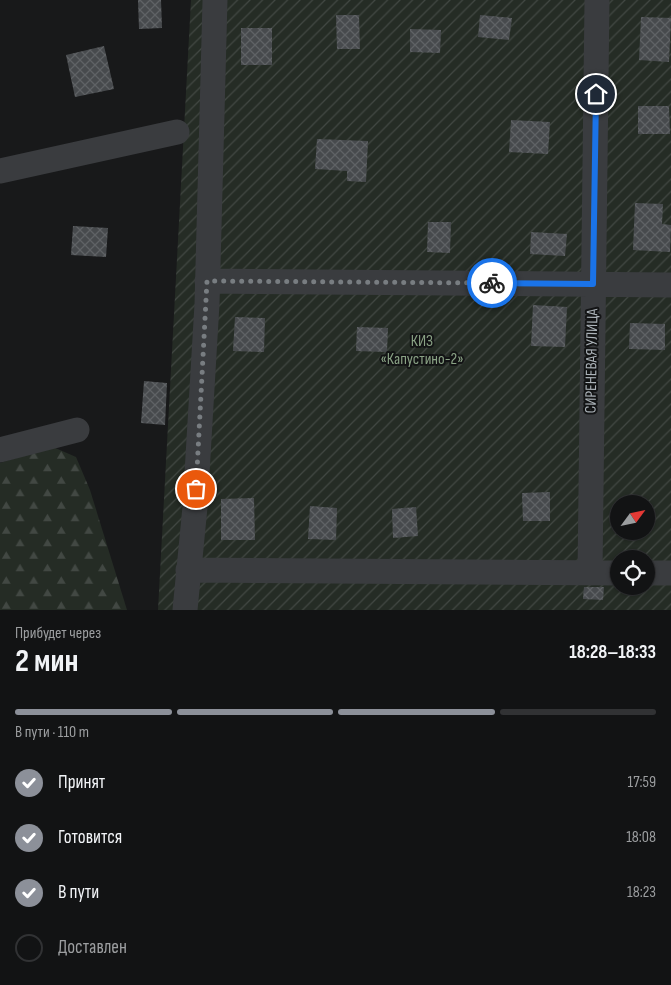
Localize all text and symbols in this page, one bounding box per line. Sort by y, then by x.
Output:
pin [575,73,617,115]
icon: home [582,80,610,108]
courier [467,258,517,308]
icon: bike [478,269,506,297]
street label: СИРЕНЕВАЯ УЛИЦА [582,308,602,414]
park label: КИЗ «Капустино-2» [380,332,464,369]
pin [175,468,217,510]
icon: bag [182,475,210,503]
north arrow [610,495,655,540]
map controls [610,495,655,595]
button: locate [610,550,655,595]
text: Прибудет через [15,624,101,643]
text: 18:28–18:33 [569,641,656,664]
text: 2 мин [15,642,79,681]
text: В пути · 110 m [15,723,89,742]
icon: check [15,769,43,797]
text: Принят [58,771,105,794]
text: 17:59 [628,773,656,792]
icon: check [15,824,43,852]
text: Готовится [58,826,122,849]
text: 18:08 [626,828,656,847]
icon: check [15,879,43,907]
text: В пути [58,881,99,904]
text: 18:23 [627,883,656,902]
text: Доставлен [58,936,127,959]

